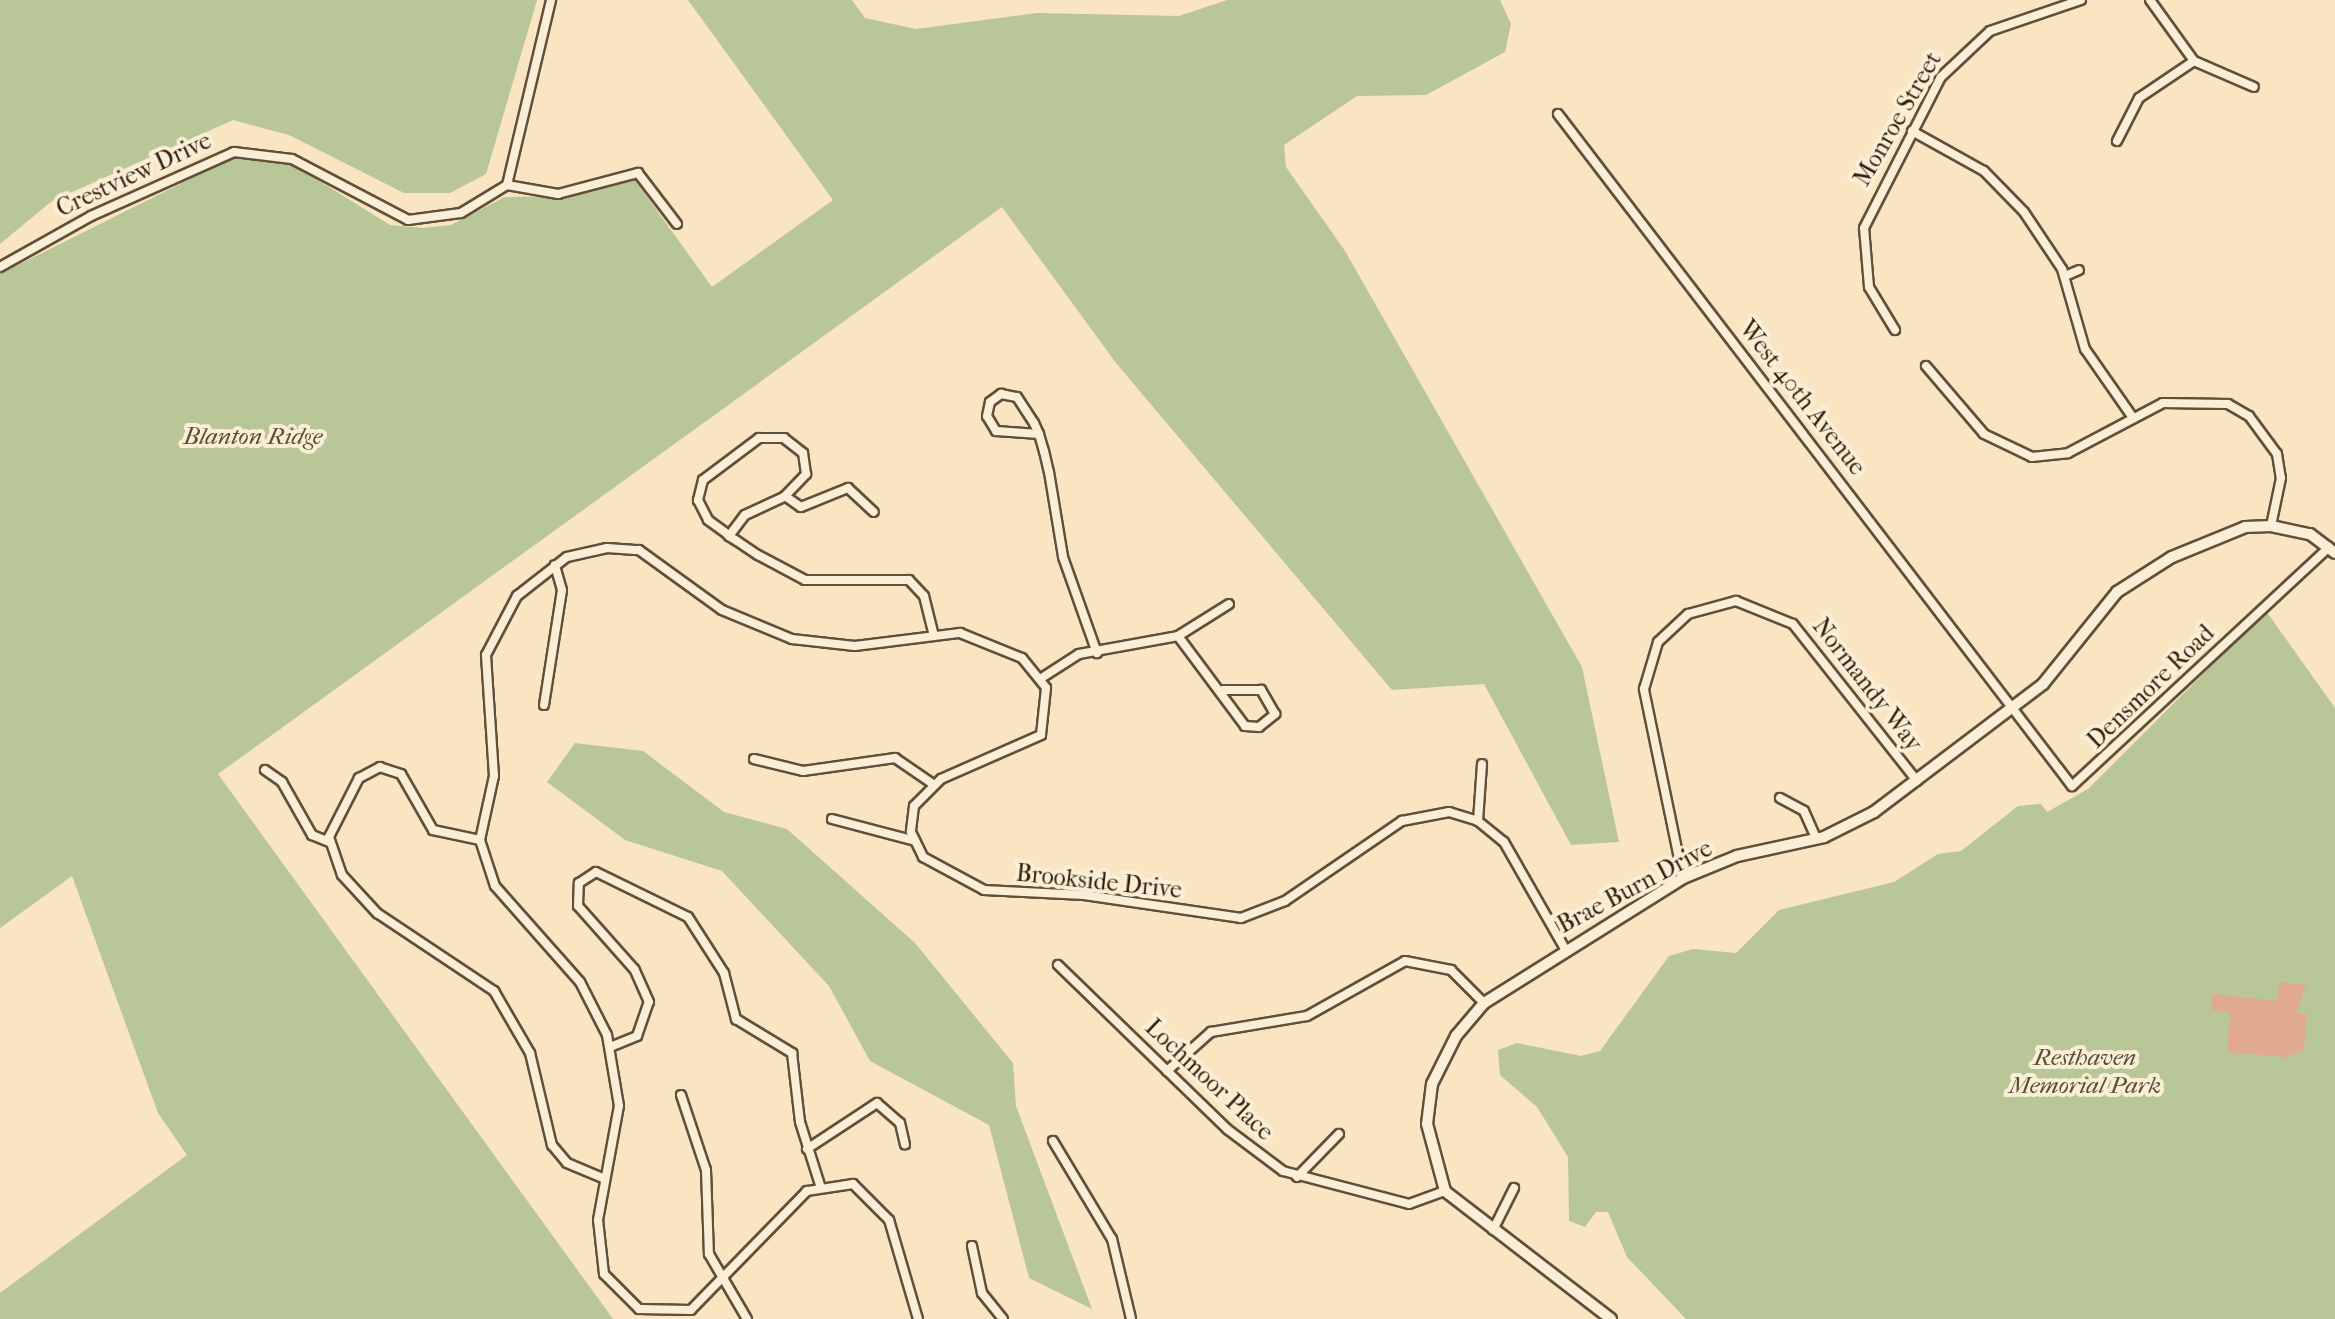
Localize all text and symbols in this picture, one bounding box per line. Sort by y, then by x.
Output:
street label: Monroe Street [1848,47,1948,191]
street label: Crestview Drive [52,127,216,223]
street label: West 40th Avenue [1733,315,1871,481]
park label: Blanton Ridge [183,423,323,451]
street label: Normandy Way [1806,613,1928,757]
street label: Densmore Road [2082,619,2220,755]
street label: Brae Burn Drive [1553,834,1717,940]
street label: Brookside Drive [1015,859,1183,905]
street label: Lochmoor Place [1139,1013,1279,1147]
park label: Resthaven Memorial Park [2009,1044,2161,1100]

